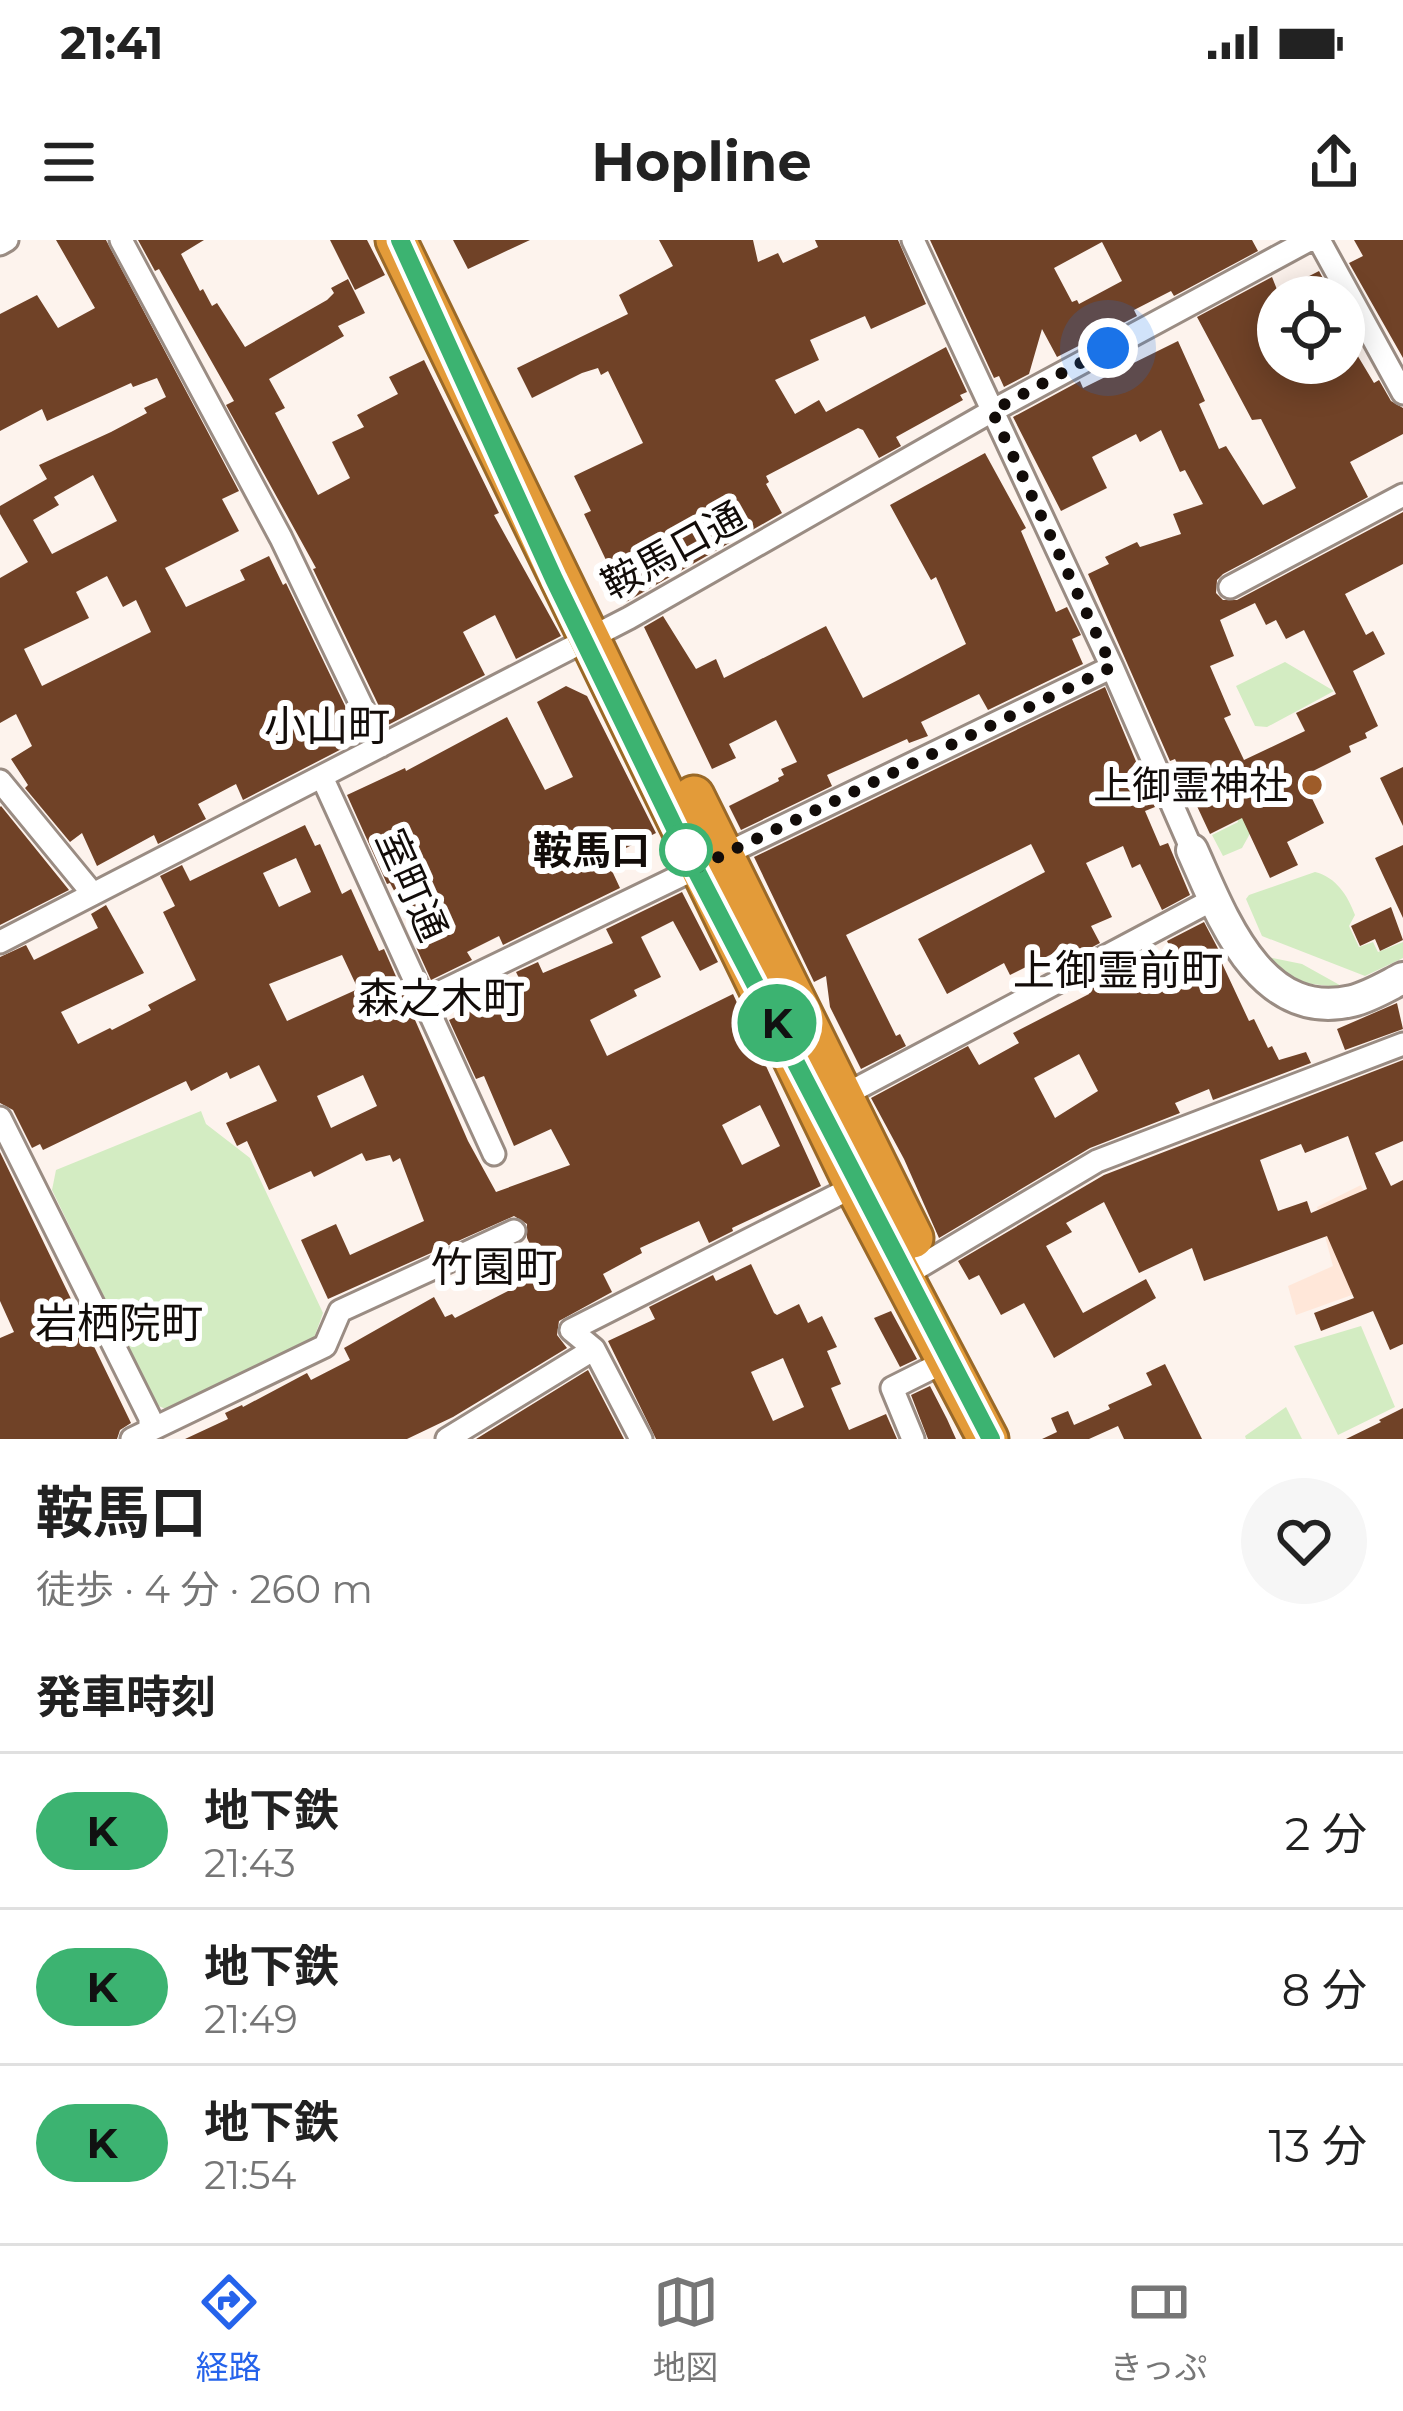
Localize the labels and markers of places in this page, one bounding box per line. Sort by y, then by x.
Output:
place label: 上御霊神社 [1093,761,1288,809]
marker: 上御霊神社 [1299,772,1325,798]
marker: 鞍馬口 [661,825,711,875]
place label: 鞍馬口 [533,826,650,874]

